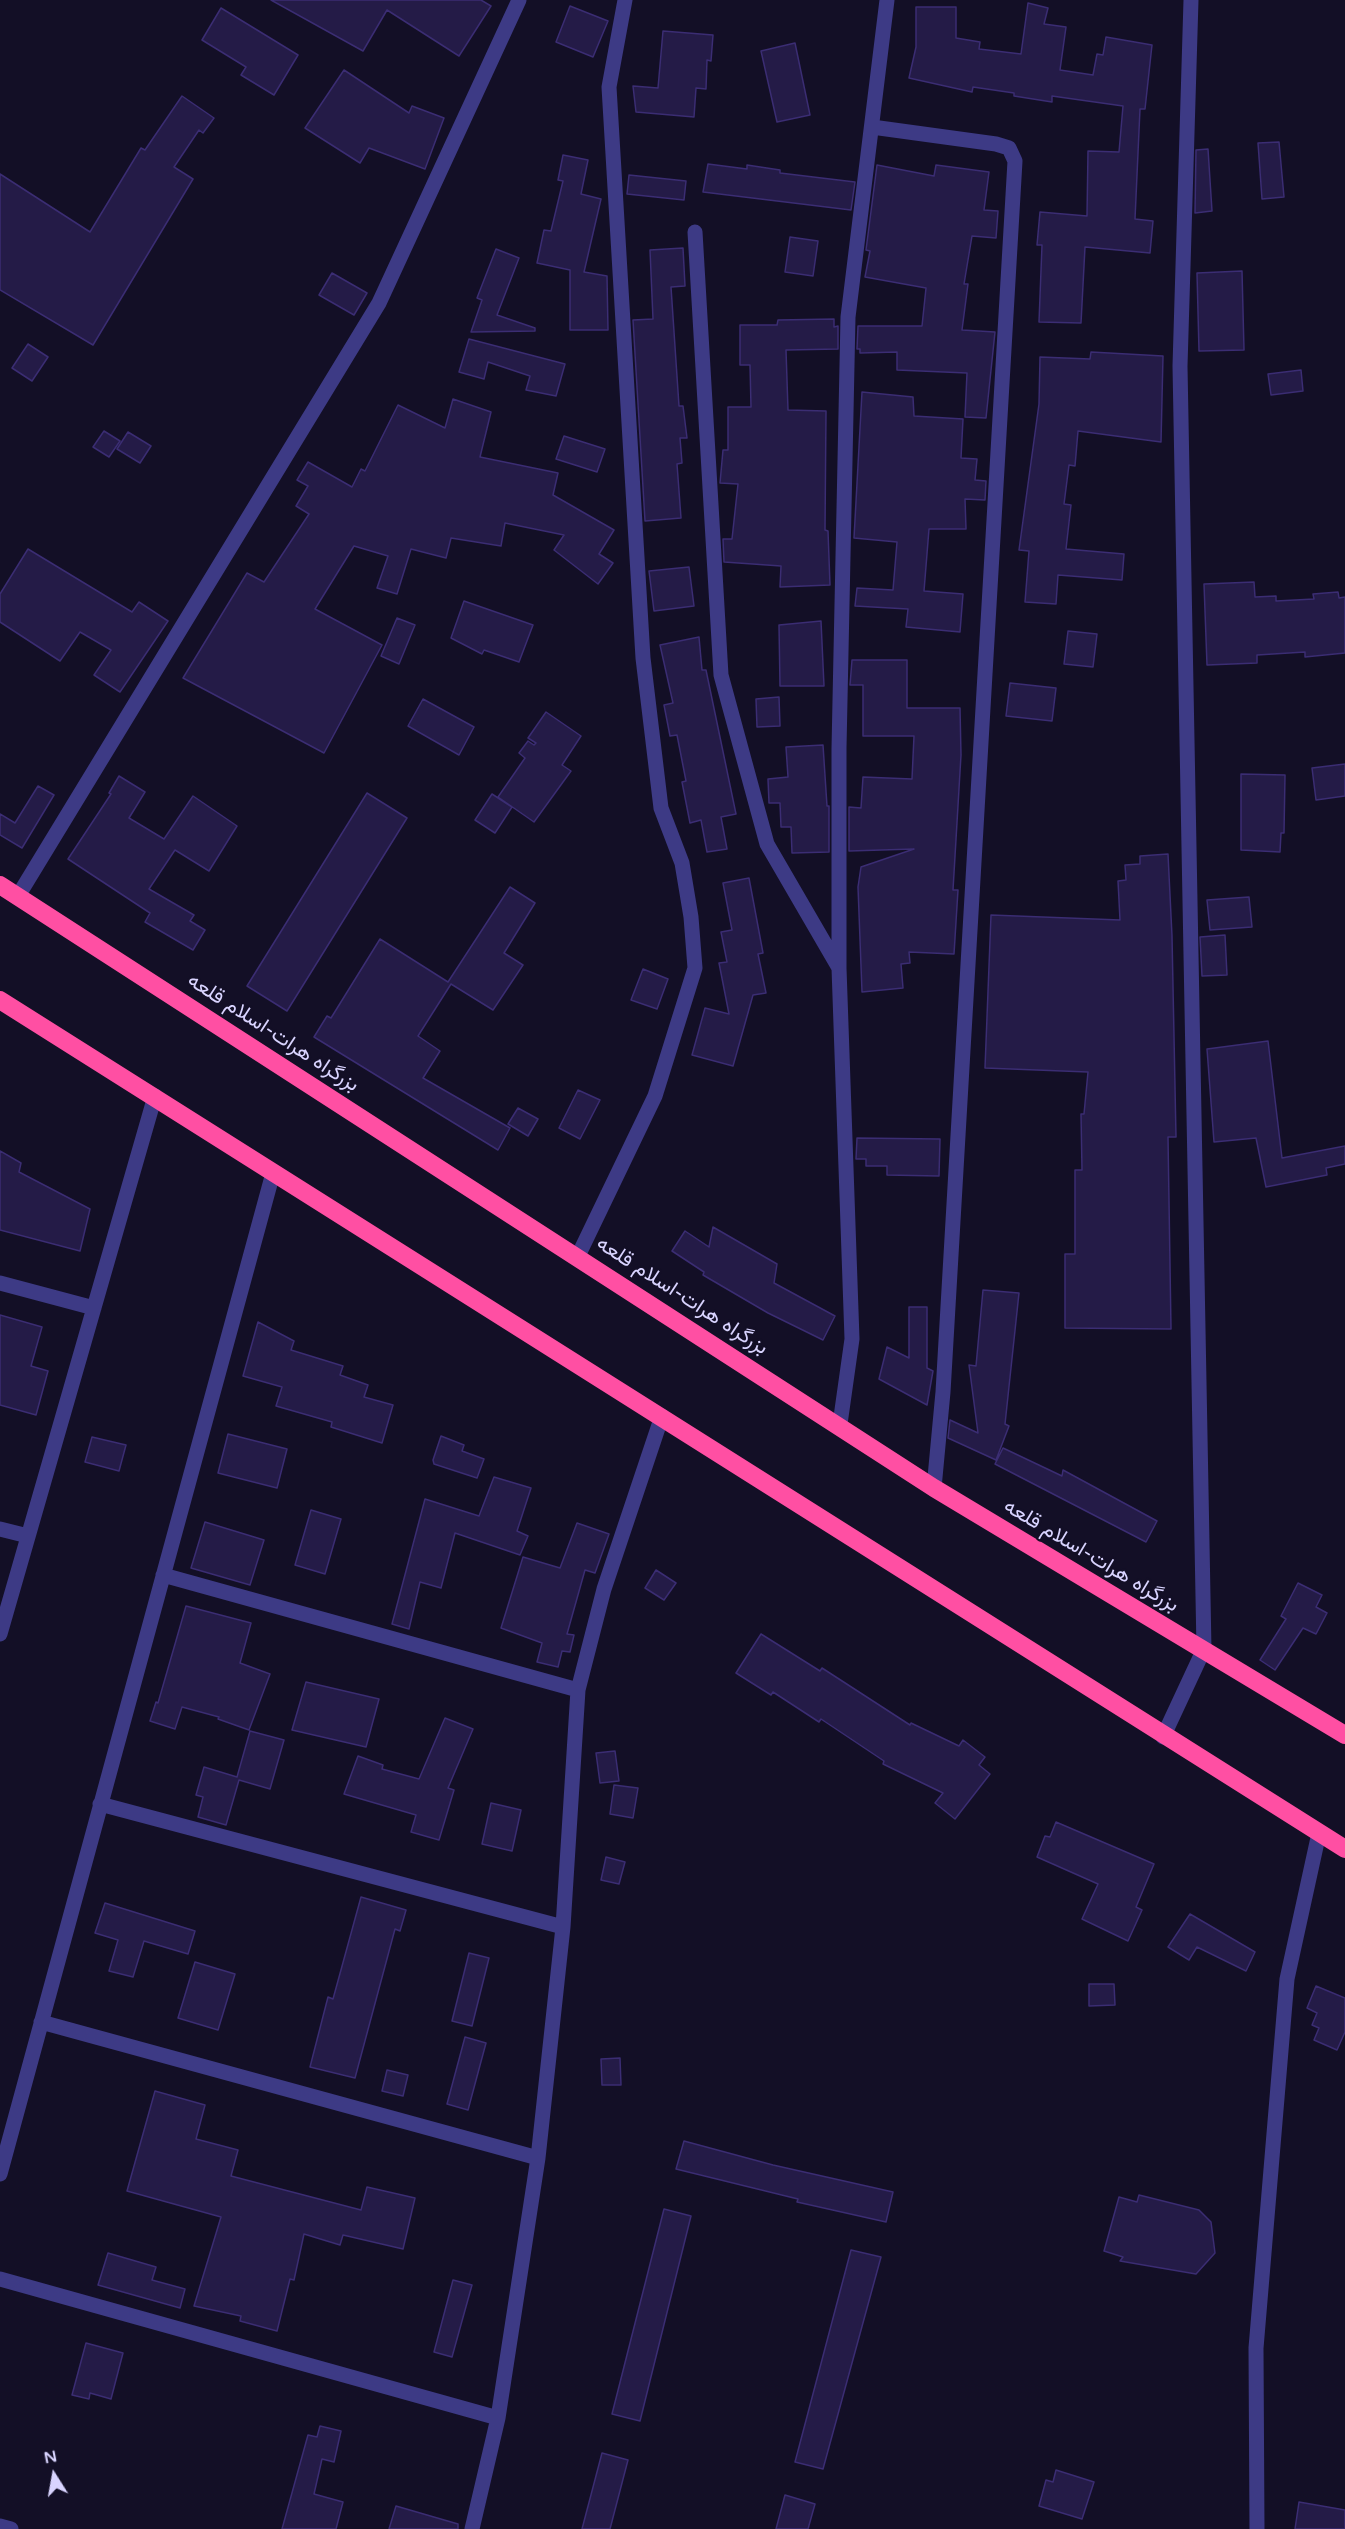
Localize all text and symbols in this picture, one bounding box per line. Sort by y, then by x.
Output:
street label: بزرگراه هرات-اسلام قلعه [182,968,364,1098]
street label: بزرگراه هرات-اسلام قلعه [591,1231,773,1361]
street label: بزرگراه هرات-اسلام قلعه [999,1494,1183,1618]
north arrow [24,2445,84,2505]
text: N [42,2446,59,2468]

